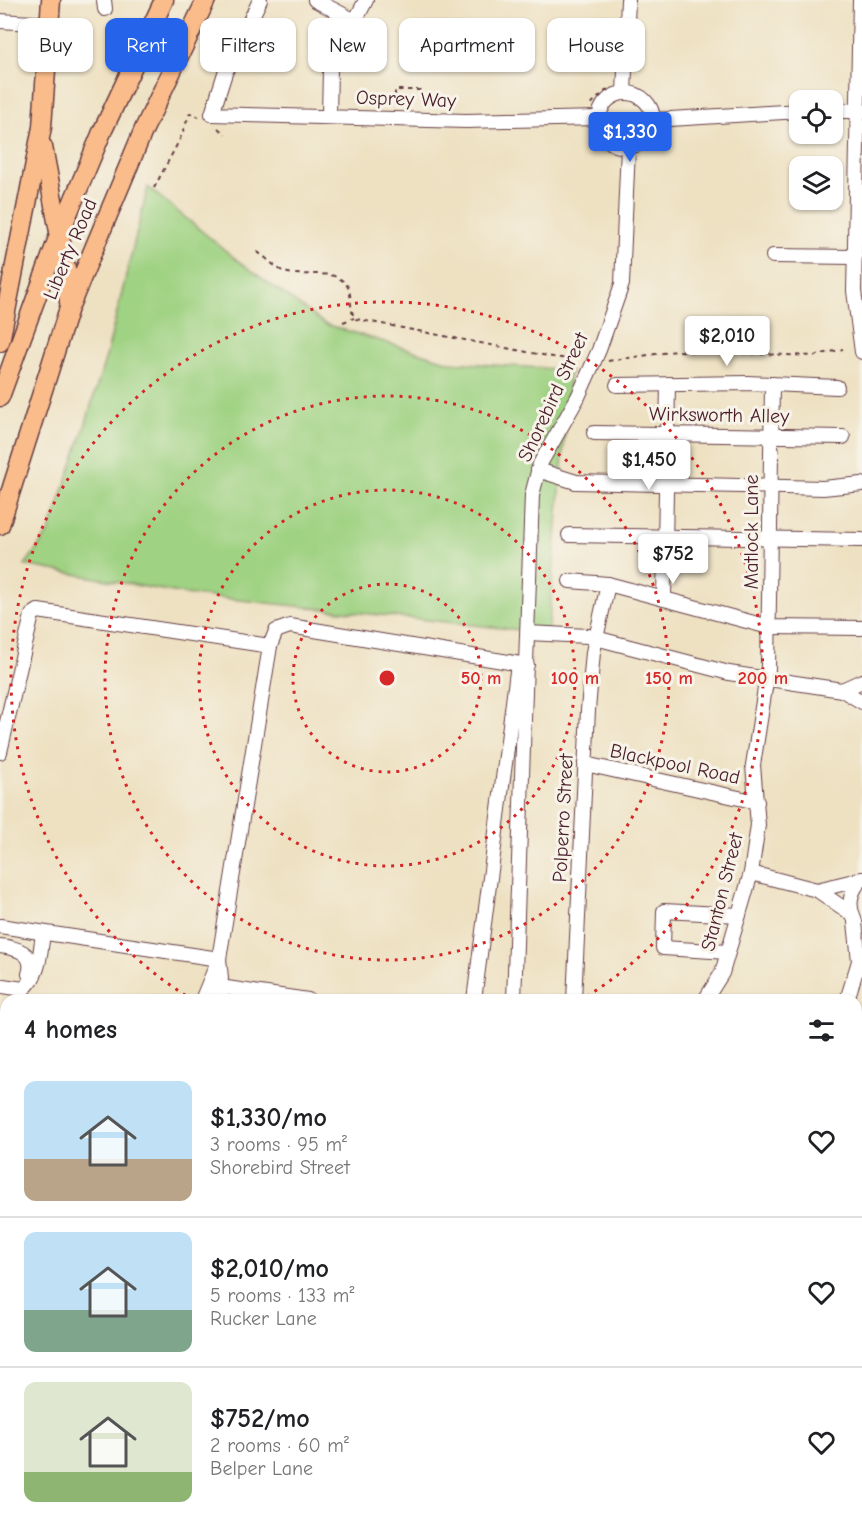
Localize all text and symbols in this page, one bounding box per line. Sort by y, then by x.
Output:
chip: Buy [18,18,93,72]
chip: Rent [105,18,188,72]
chip: Filters [200,18,296,72]
chip: New [308,18,387,72]
chip: Apartment [399,18,535,72]
chip: House [547,18,645,72]
street label: Osprey Way [356,86,457,112]
map controls [789,90,843,210]
button: locate [789,90,843,144]
pin: $1,330 [581,112,679,163]
text: $1,330 [603,120,657,143]
button: layers [789,156,843,210]
street label: Liberty Road [38,195,102,303]
pin: $2,010 [678,316,776,367]
text: $2,010 [699,324,755,347]
street label: Shorebird Street [513,328,594,465]
street label: Wirksworth Alley [649,402,789,428]
pin: $1,450 [600,440,698,491]
text: $1,450 [621,448,677,471]
street label: Matlock Lane [740,475,763,589]
pin: $752 [637,534,709,585]
text: $752 [652,542,694,565]
centre of rings [377,668,397,688]
text: 50 m [461,668,501,689]
text: 100 m [551,668,599,689]
text: 150 m [645,668,693,689]
text: 200 m [738,668,788,689]
street label: Blackpool Road [608,739,742,789]
street label: Polperro Street [548,752,578,883]
street label: Stanton Street [696,829,748,954]
icon: filters [805,1014,838,1047]
text: 4 homes [24,1015,117,1045]
text: $1,330/mo [210,1103,327,1133]
icon: home [72,1105,144,1177]
icon: heart [805,1125,838,1158]
text: 3 rooms · 95 m² [210,1133,347,1156]
text: Shorebird Street [210,1156,350,1179]
text: $2,010/mo [210,1254,329,1284]
icon: home [72,1256,144,1328]
icon: heart [805,1276,838,1309]
text: 5 rooms · 133 m² [210,1284,354,1307]
text: Rucker Lane [210,1307,317,1330]
text: $752/mo [210,1404,310,1434]
icon: home [72,1406,144,1478]
icon: heart [805,1426,838,1459]
text: 2 rooms · 60 m² [210,1434,349,1457]
text: Belper Lane [210,1457,313,1480]

